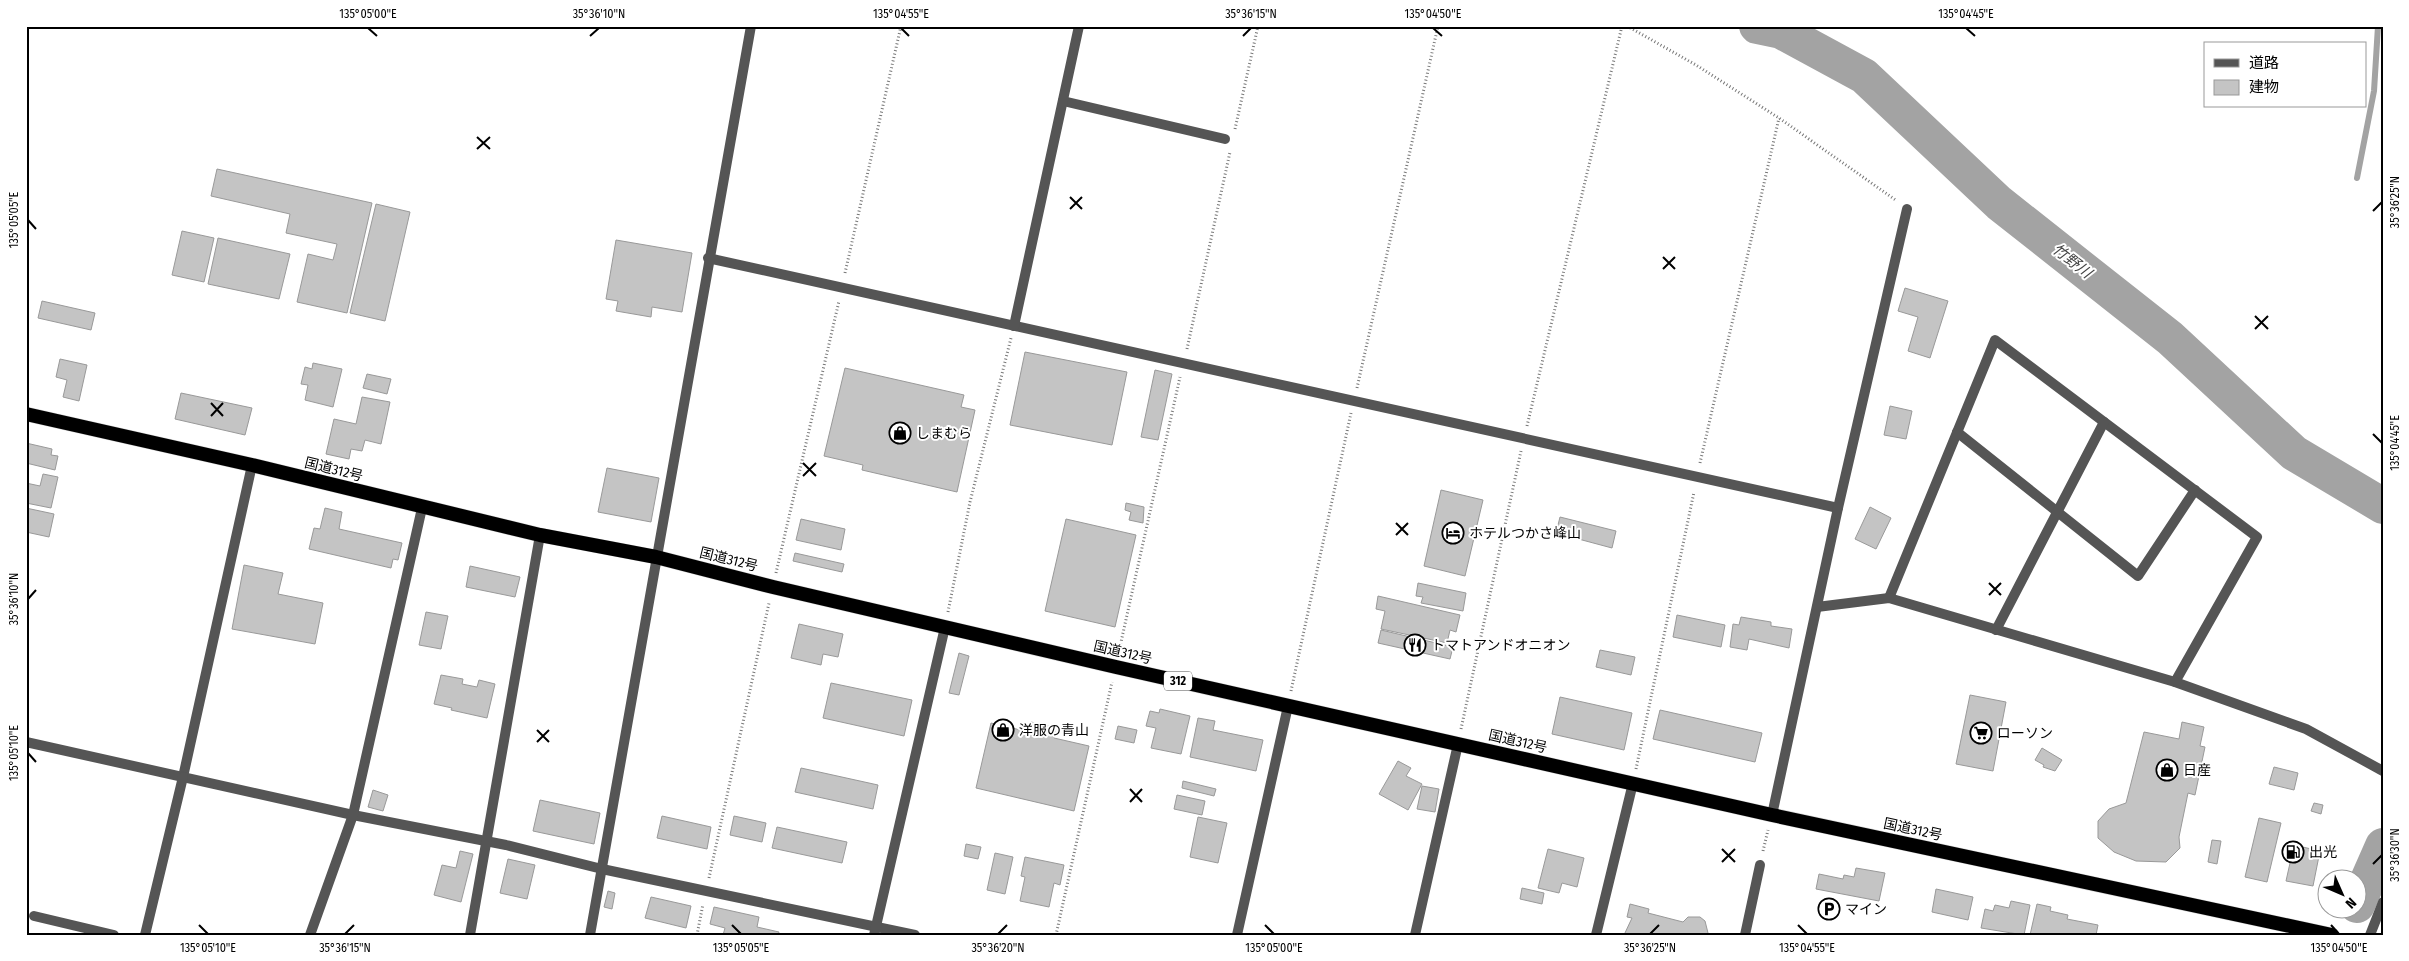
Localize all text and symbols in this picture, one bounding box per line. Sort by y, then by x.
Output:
text: 135°05'00"E [339,7,397,21]
text: 35°36'10"N [573,7,625,21]
text: 135°04'55"E [873,7,929,21]
text: 35°36'15"N [1225,7,1277,21]
text: 135°04'50"E [1405,7,1462,21]
text: 135°04'45"E [1938,7,1994,21]
legend [2204,42,2366,108]
text: 道路 [2249,54,2279,72]
text: 建物 [2249,78,2279,96]
text: 35°36'25"N [2388,176,2402,228]
text: 135°05'05"E [7,191,21,248]
water label: 竹野川 [2049,240,2097,283]
text: 135°04'45"E [2388,415,2402,471]
shop icon: しまむら [888,421,912,445]
place label: しまむら [916,425,972,442]
street label: 国道312号 [303,454,365,485]
hotel icon: ホテルつかさ峰山 [1441,521,1465,545]
place label: ホテルつかさ峰山 [1469,525,1581,542]
street label: 国道312号 [698,544,760,575]
text: 35°36'10"N [7,573,21,625]
restaurant icon: トマトアンドオニオン [1403,633,1427,657]
street label: 国道312号 [1092,637,1154,667]
place label: トマトアンドオニオン [1431,637,1570,654]
road number: 312 [1164,671,1192,690]
shop icon: 洋服の青山 [991,718,1015,742]
supermarket icon: ローソン [1969,721,1993,745]
place label: 洋服の青山 [1019,722,1089,739]
text: 135°05'10"E [7,725,21,781]
place label: ローソン [1997,725,2053,742]
street label: 国道312号 [1487,726,1549,756]
shop icon: 日産 [2155,758,2179,782]
place label: 日産 [2183,762,2211,779]
street label: 国道312号 [1882,815,1944,844]
text: 35°36'30"N [2388,828,2402,882]
fuel station icon: 出光 [2281,840,2305,864]
place label: 出光 [2309,844,2337,861]
north arrow [2316,868,2366,918]
text: N [2342,894,2360,912]
parking icon: マイン [1817,897,1841,921]
place label: マイン [1845,901,1887,918]
text: 135°05'10"E [180,941,236,955]
text: 35°36'15"N [319,941,371,955]
text: 135°05'05"E [713,941,770,955]
text: 35°36'20"N [971,941,1025,955]
text: 135°05'00"E [1245,941,1303,955]
text: 35°36'25"N [1624,941,1676,955]
text: 135°04'55"E [1779,941,1835,955]
text: 135°04'50"E [2311,941,2368,955]

